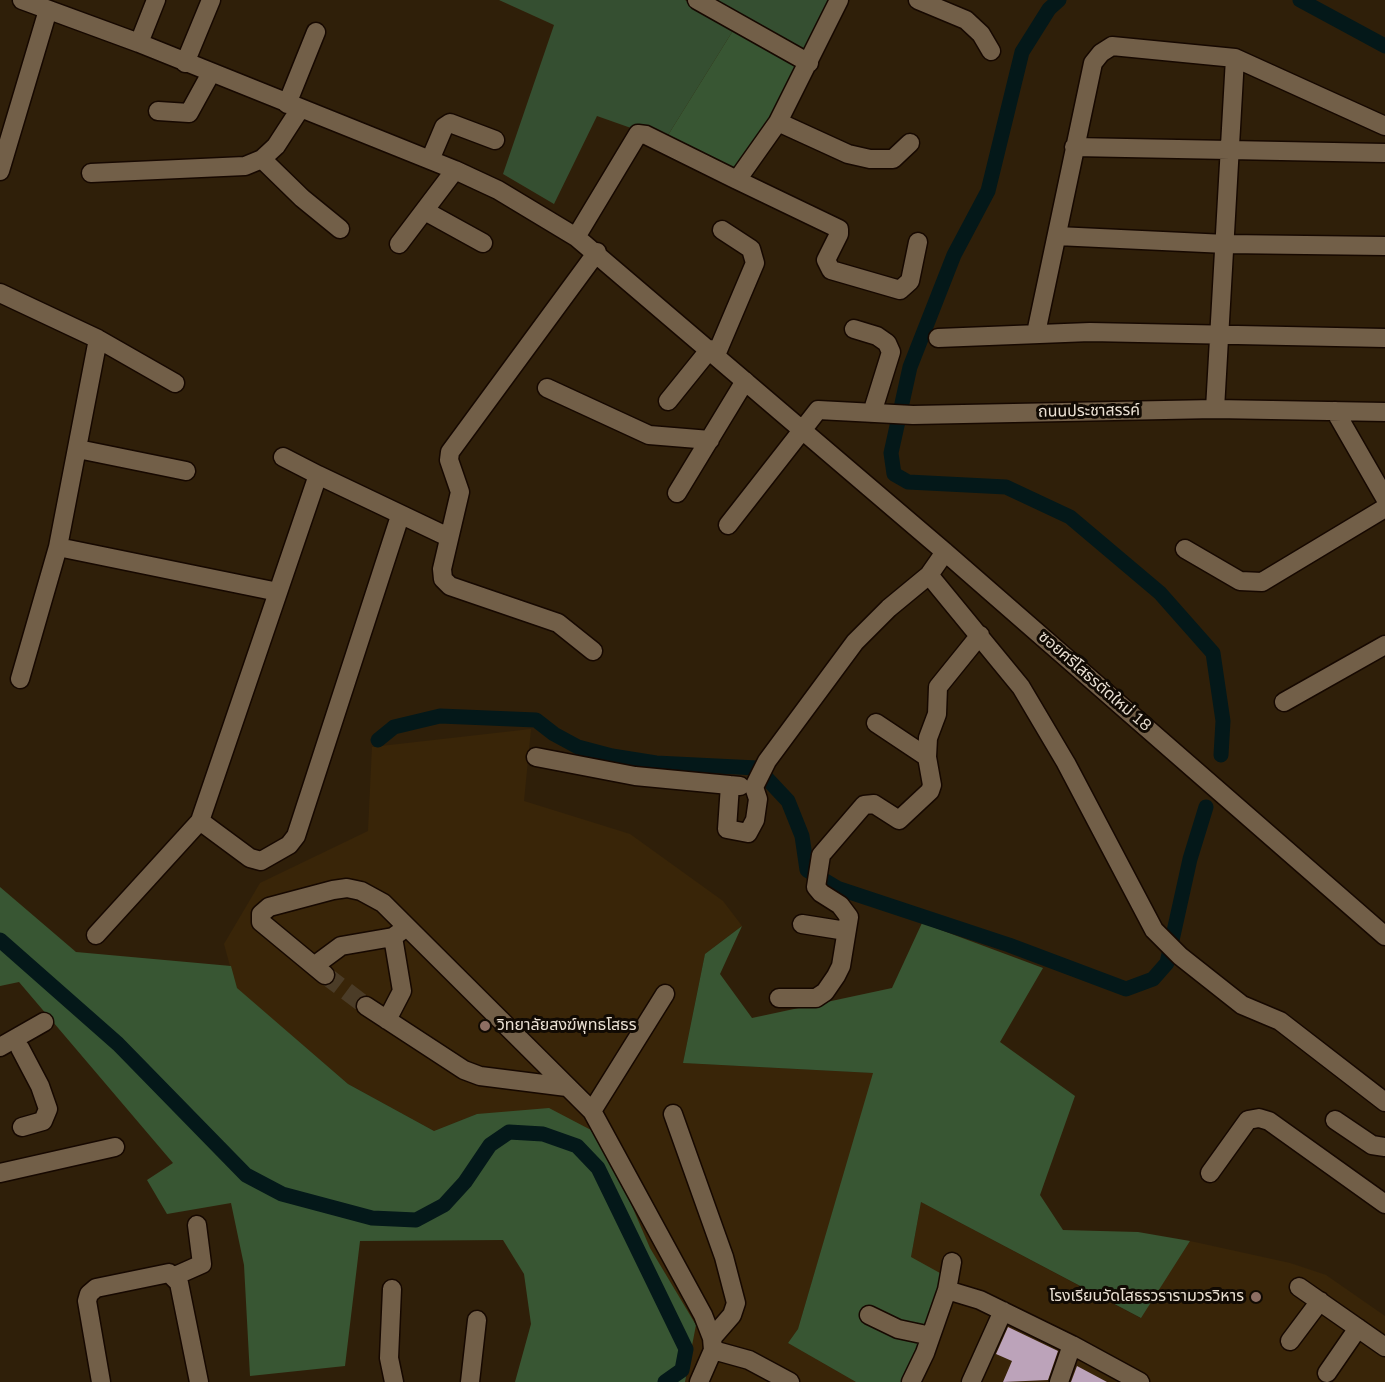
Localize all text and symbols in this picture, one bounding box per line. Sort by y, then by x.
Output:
street label: ถนนประชาสรรค์ [1038,402,1140,422]
street label: ซอยศรีโสธรตัดใหม่ 18 [1034,628,1154,736]
place label: วิทยาลัยสงฆ์พุทธโสธร [497,1016,637,1036]
marker: วิทยาลัยสงฆ์พุทธโสธร [478,1019,492,1033]
place label: โรงเรียนวัดโสธรวรารามวรวิหาร [1049,1287,1244,1307]
marker: โรงเรียนวัดโสธรวรารามวรวิหาร [1249,1290,1263,1304]

